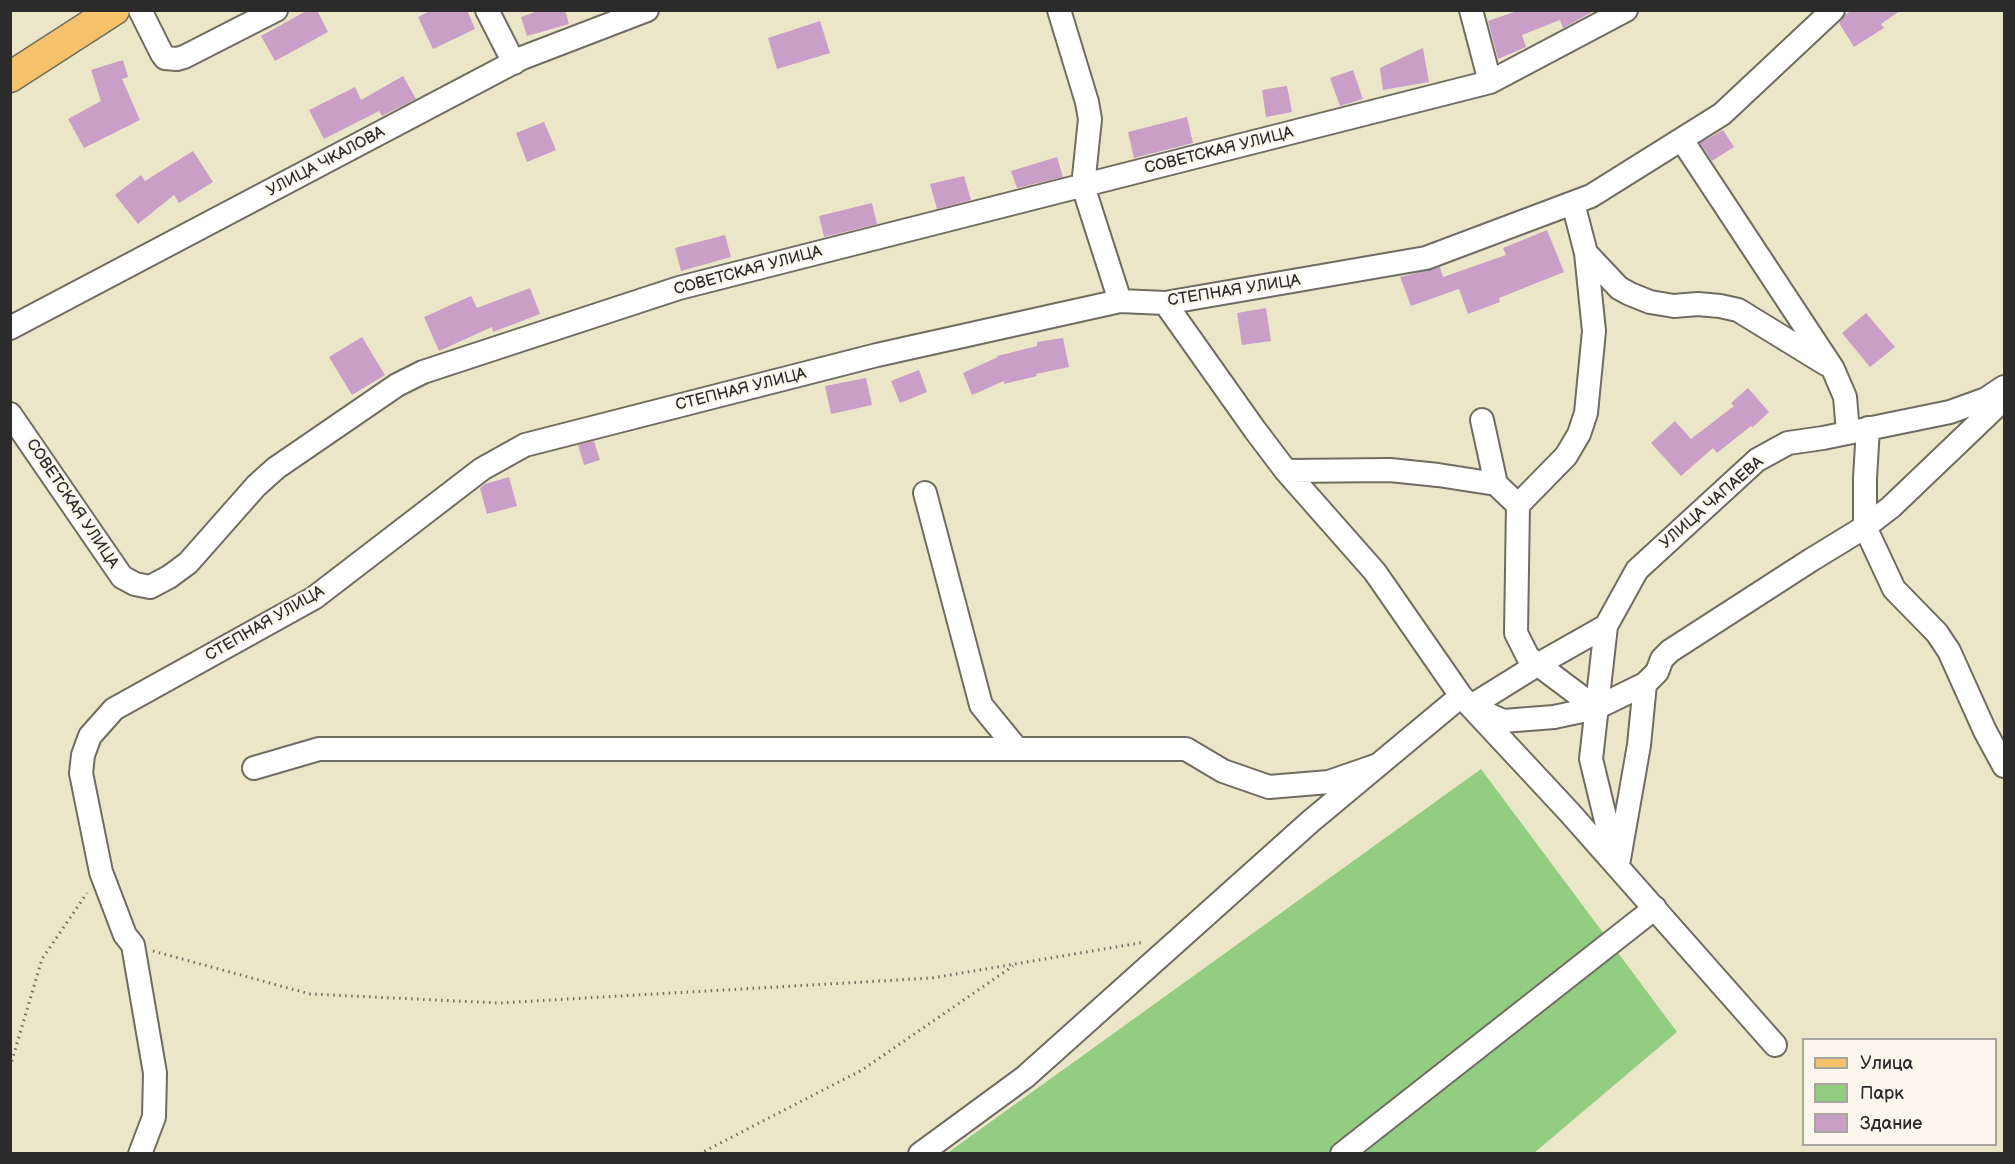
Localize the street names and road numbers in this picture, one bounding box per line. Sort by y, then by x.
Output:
street label: УЛИЦА ЧКАЛОВА [264,123,388,201]
street label: СОВЕТСКАЯ УЛИЦА [1143,123,1295,179]
street label: СОВЕТСКАЯ УЛИЦА [672,242,824,300]
street label: СТЕПНАЯ УЛИЦА [1166,271,1302,311]
street label: СТЕПНАЯ УЛИЦА [674,364,808,416]
street label: СОВЕТСКАЯ УЛИЦА [21,436,123,572]
street label: УЛИЦА ЧАПАЕВА [1656,453,1768,553]
street label: СТЕПНАЯ УЛИЦА [202,582,328,666]

